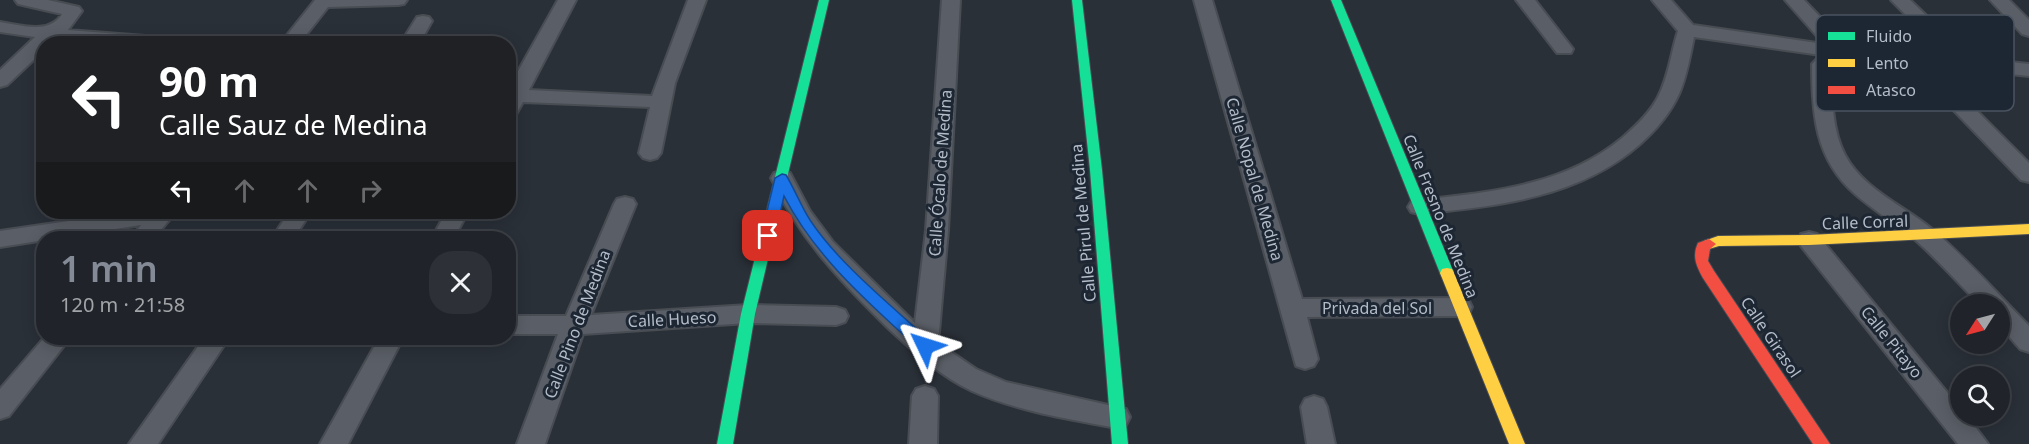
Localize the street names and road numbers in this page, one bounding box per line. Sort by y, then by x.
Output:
street label: Calle Ócalo de Medina [923,89,957,257]
street label: Calle Nopal de Medina [1221,95,1289,263]
street label: Calle Fresno de Medina [1398,131,1484,301]
street label: Calle Pirul de Medina [1065,143,1101,303]
street label: Calle Corral [1821,210,1909,234]
street label: Calle Pino de Medina [539,247,615,401]
street label: Calle Girasol [1736,292,1806,382]
street label: Privada del Sol [1322,297,1432,319]
street label: Calle Pitayo [1856,301,1928,383]
street label: Calle Hueso [627,306,717,332]

